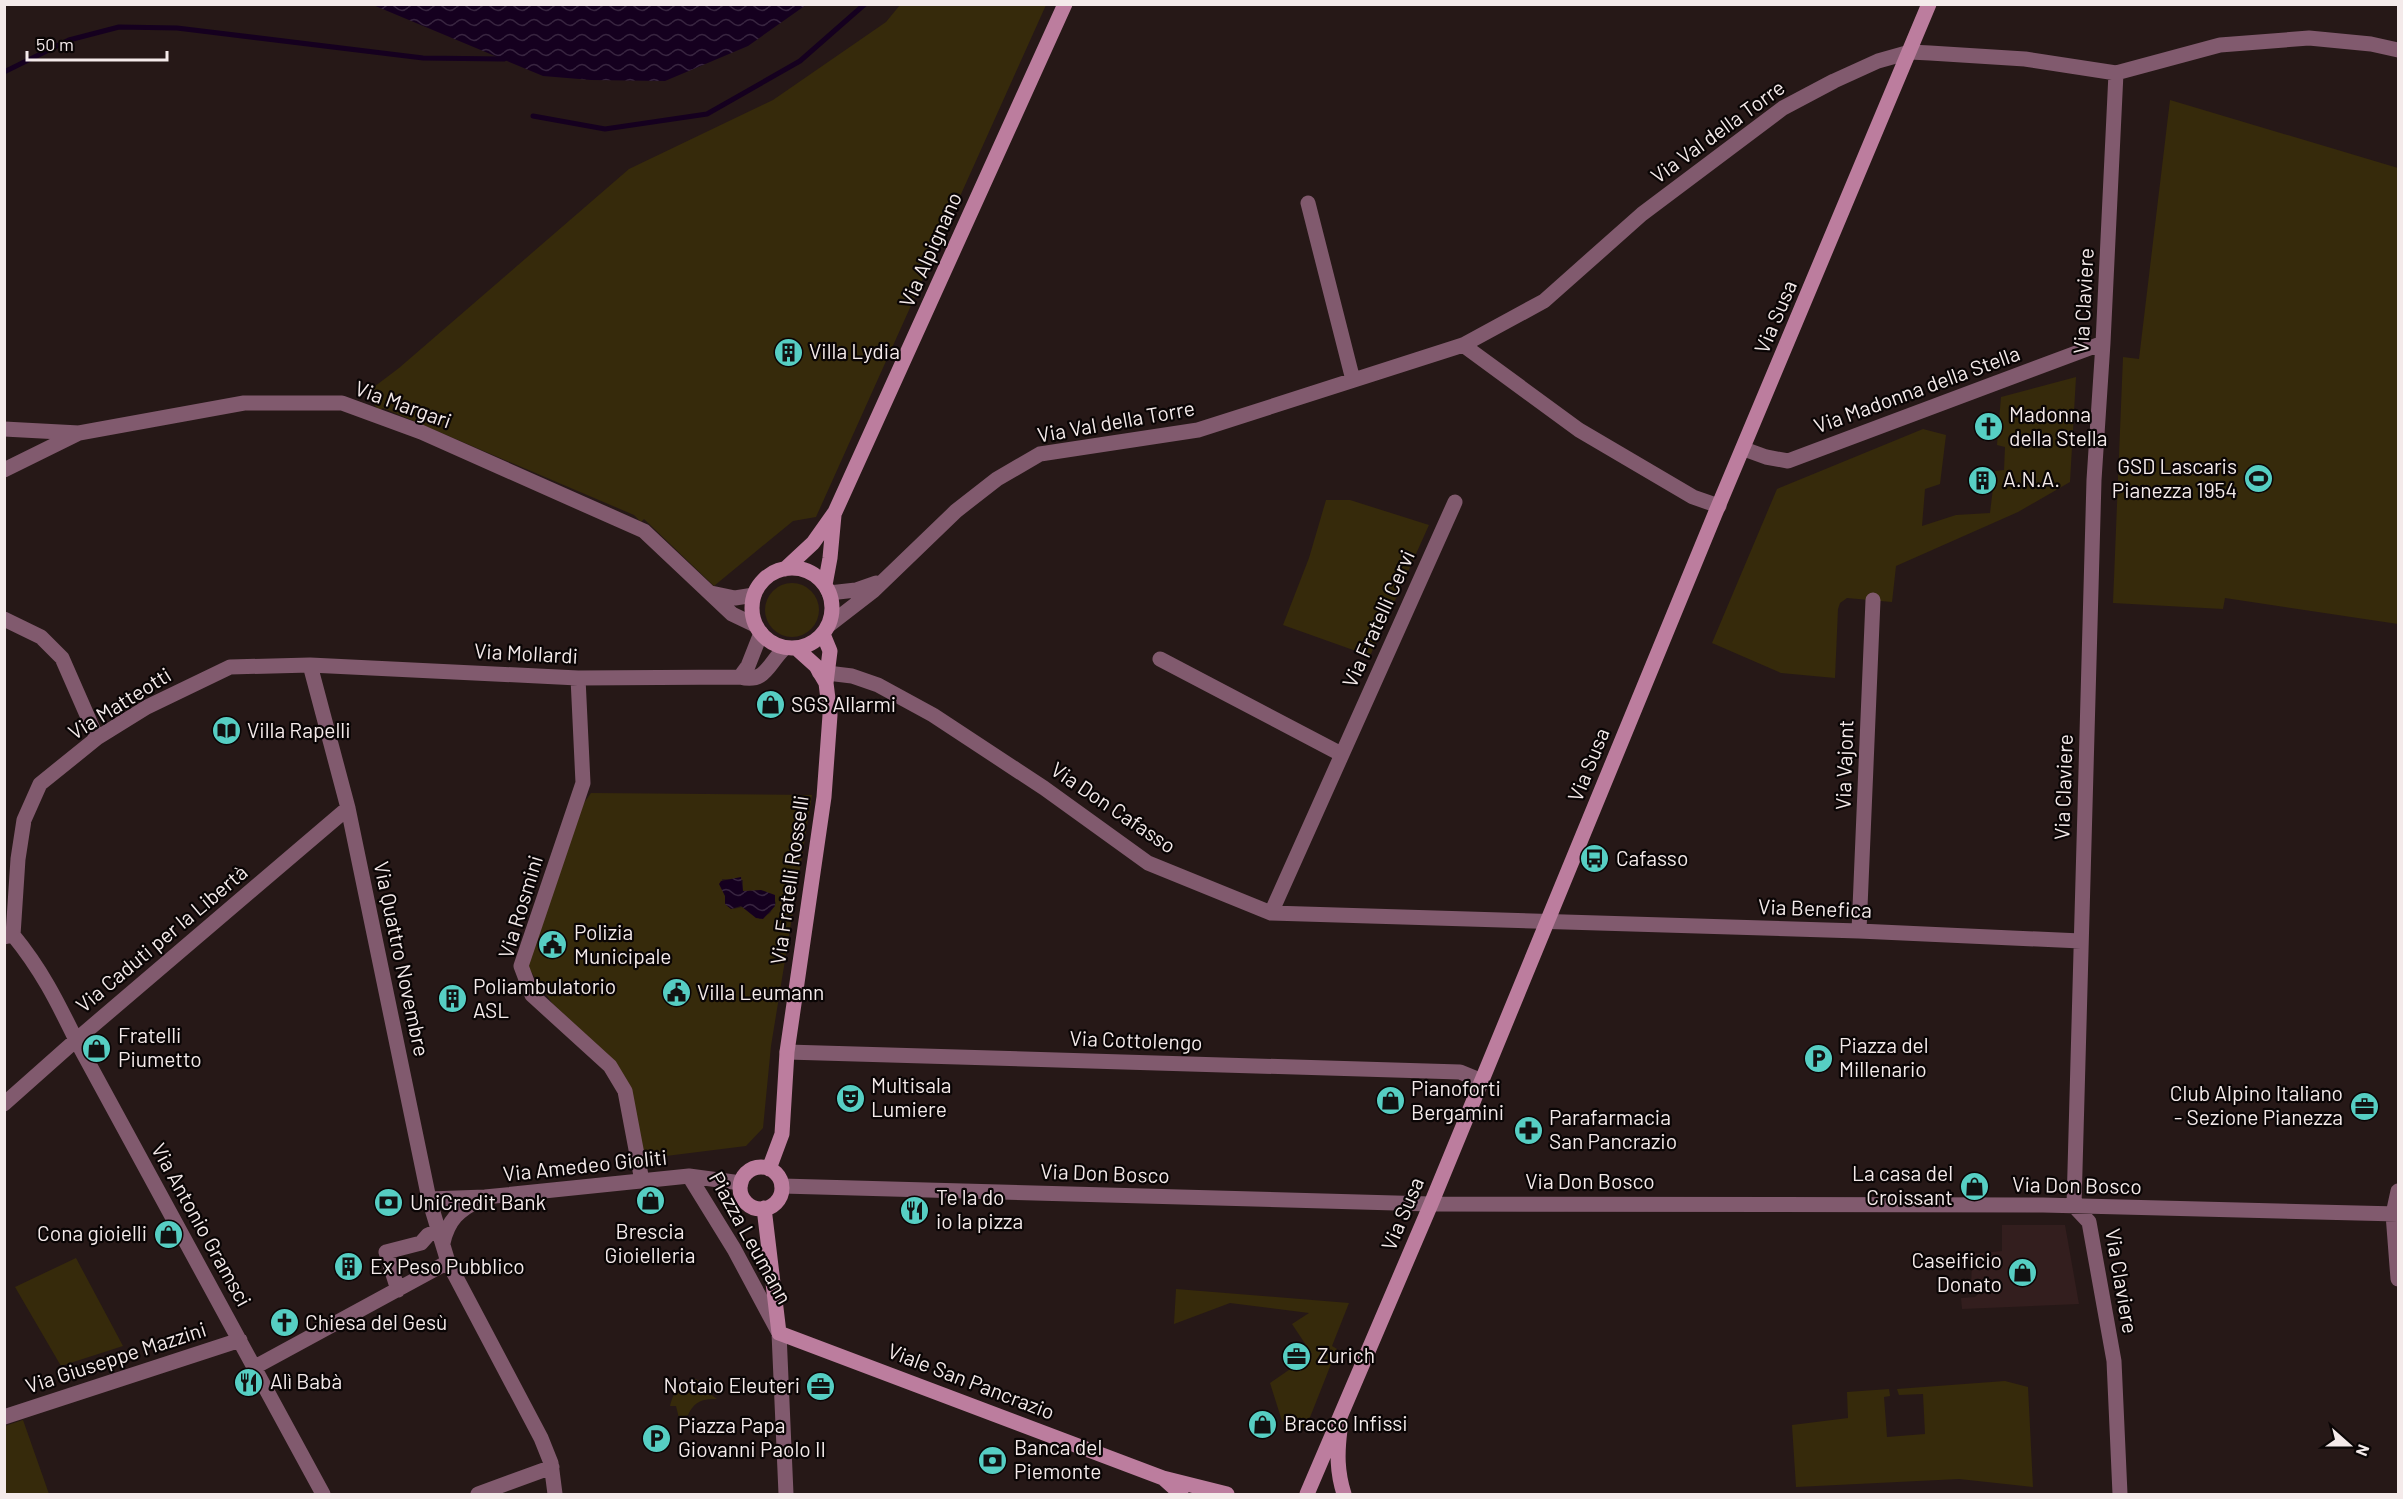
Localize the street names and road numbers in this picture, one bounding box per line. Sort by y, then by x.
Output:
street label: Via Val della Torre [1645,74,1789,188]
street label: Via Alpignano [893,188,966,311]
street label: Via Claviere [2067,247,2098,355]
street label: Via Susa [1748,276,1801,357]
street label: Via Madonna della Stella [1810,340,2023,437]
street label: Via Margari [352,375,455,433]
street label: Via Val della Torre [1035,394,1196,447]
street label: Via Fratelli Cervi [1336,546,1419,691]
street label: Via Mollardi [474,637,579,668]
street label: Via Matteotti [63,661,175,744]
street label: Via Vajont [1829,719,1858,811]
street label: Via Susa [1562,724,1614,805]
street label: Via Claviere [2048,733,2077,840]
street label: Via Don Cafasso [1047,756,1181,858]
street label: Via Fratelli Rosselli [764,794,813,966]
street label: Via Rosmini [492,852,547,961]
street label: Via Caduti per la Libertà [70,859,252,1017]
street label: Via Quattro Novembre [370,859,435,1058]
street label: Via Benefica [1758,893,1872,922]
street label: Via Cottolengo [1069,1025,1203,1054]
street label: Via Antonio Gramsci [147,1138,258,1310]
street label: Via Amedeo Gioliti [501,1143,668,1186]
street label: Via Don Bosco [1040,1158,1170,1187]
street label: Piazza Leumann [705,1167,798,1308]
street label: Via Don Bosco [1525,1168,1655,1193]
street label: Via Don Bosco [2012,1171,2142,1198]
street label: Via Susa [1375,1173,1428,1254]
street label: Via Claviere [2101,1226,2144,1335]
street label: Via Giuseppe Mazzini [22,1316,209,1398]
street label: Viale San Pancrazio [885,1337,1059,1424]

